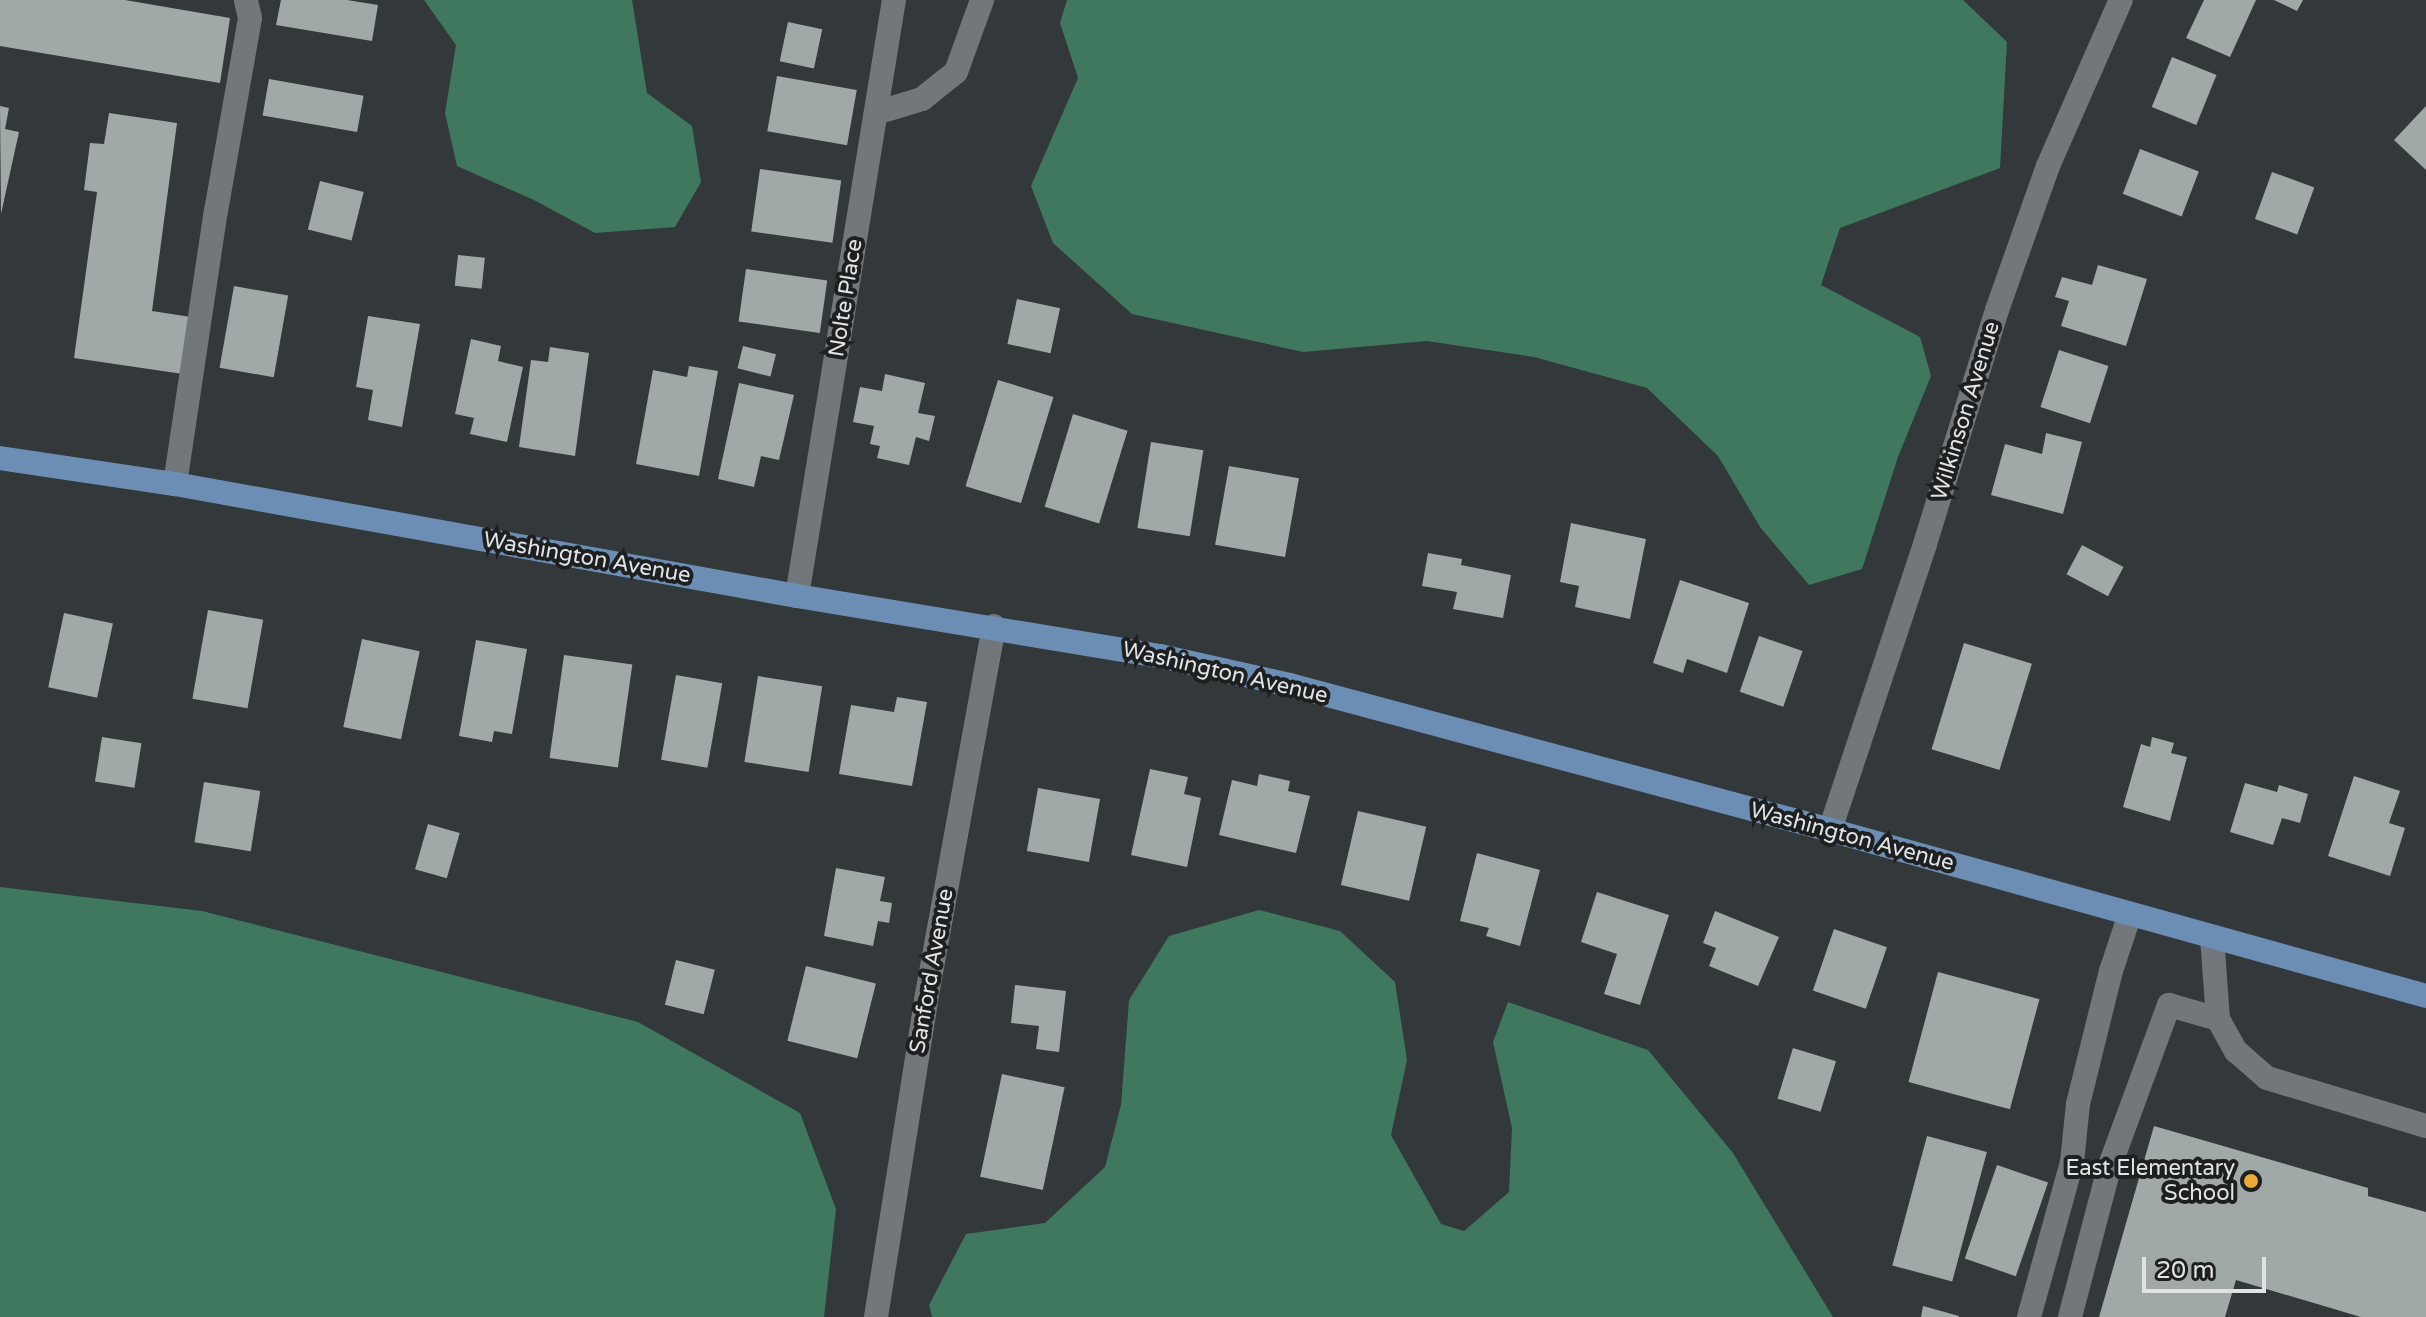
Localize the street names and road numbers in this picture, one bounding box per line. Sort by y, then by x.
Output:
street label: Nolte Place [824,237,868,359]
street label: Wilkinson Avenue [1926,318,2006,504]
street label: Washington Avenue [481,527,693,589]
street label: Washington Avenue [1120,637,1330,709]
street label: Washington Avenue [1747,797,1957,877]
street label: Sanford Avenue [905,887,959,1055]

